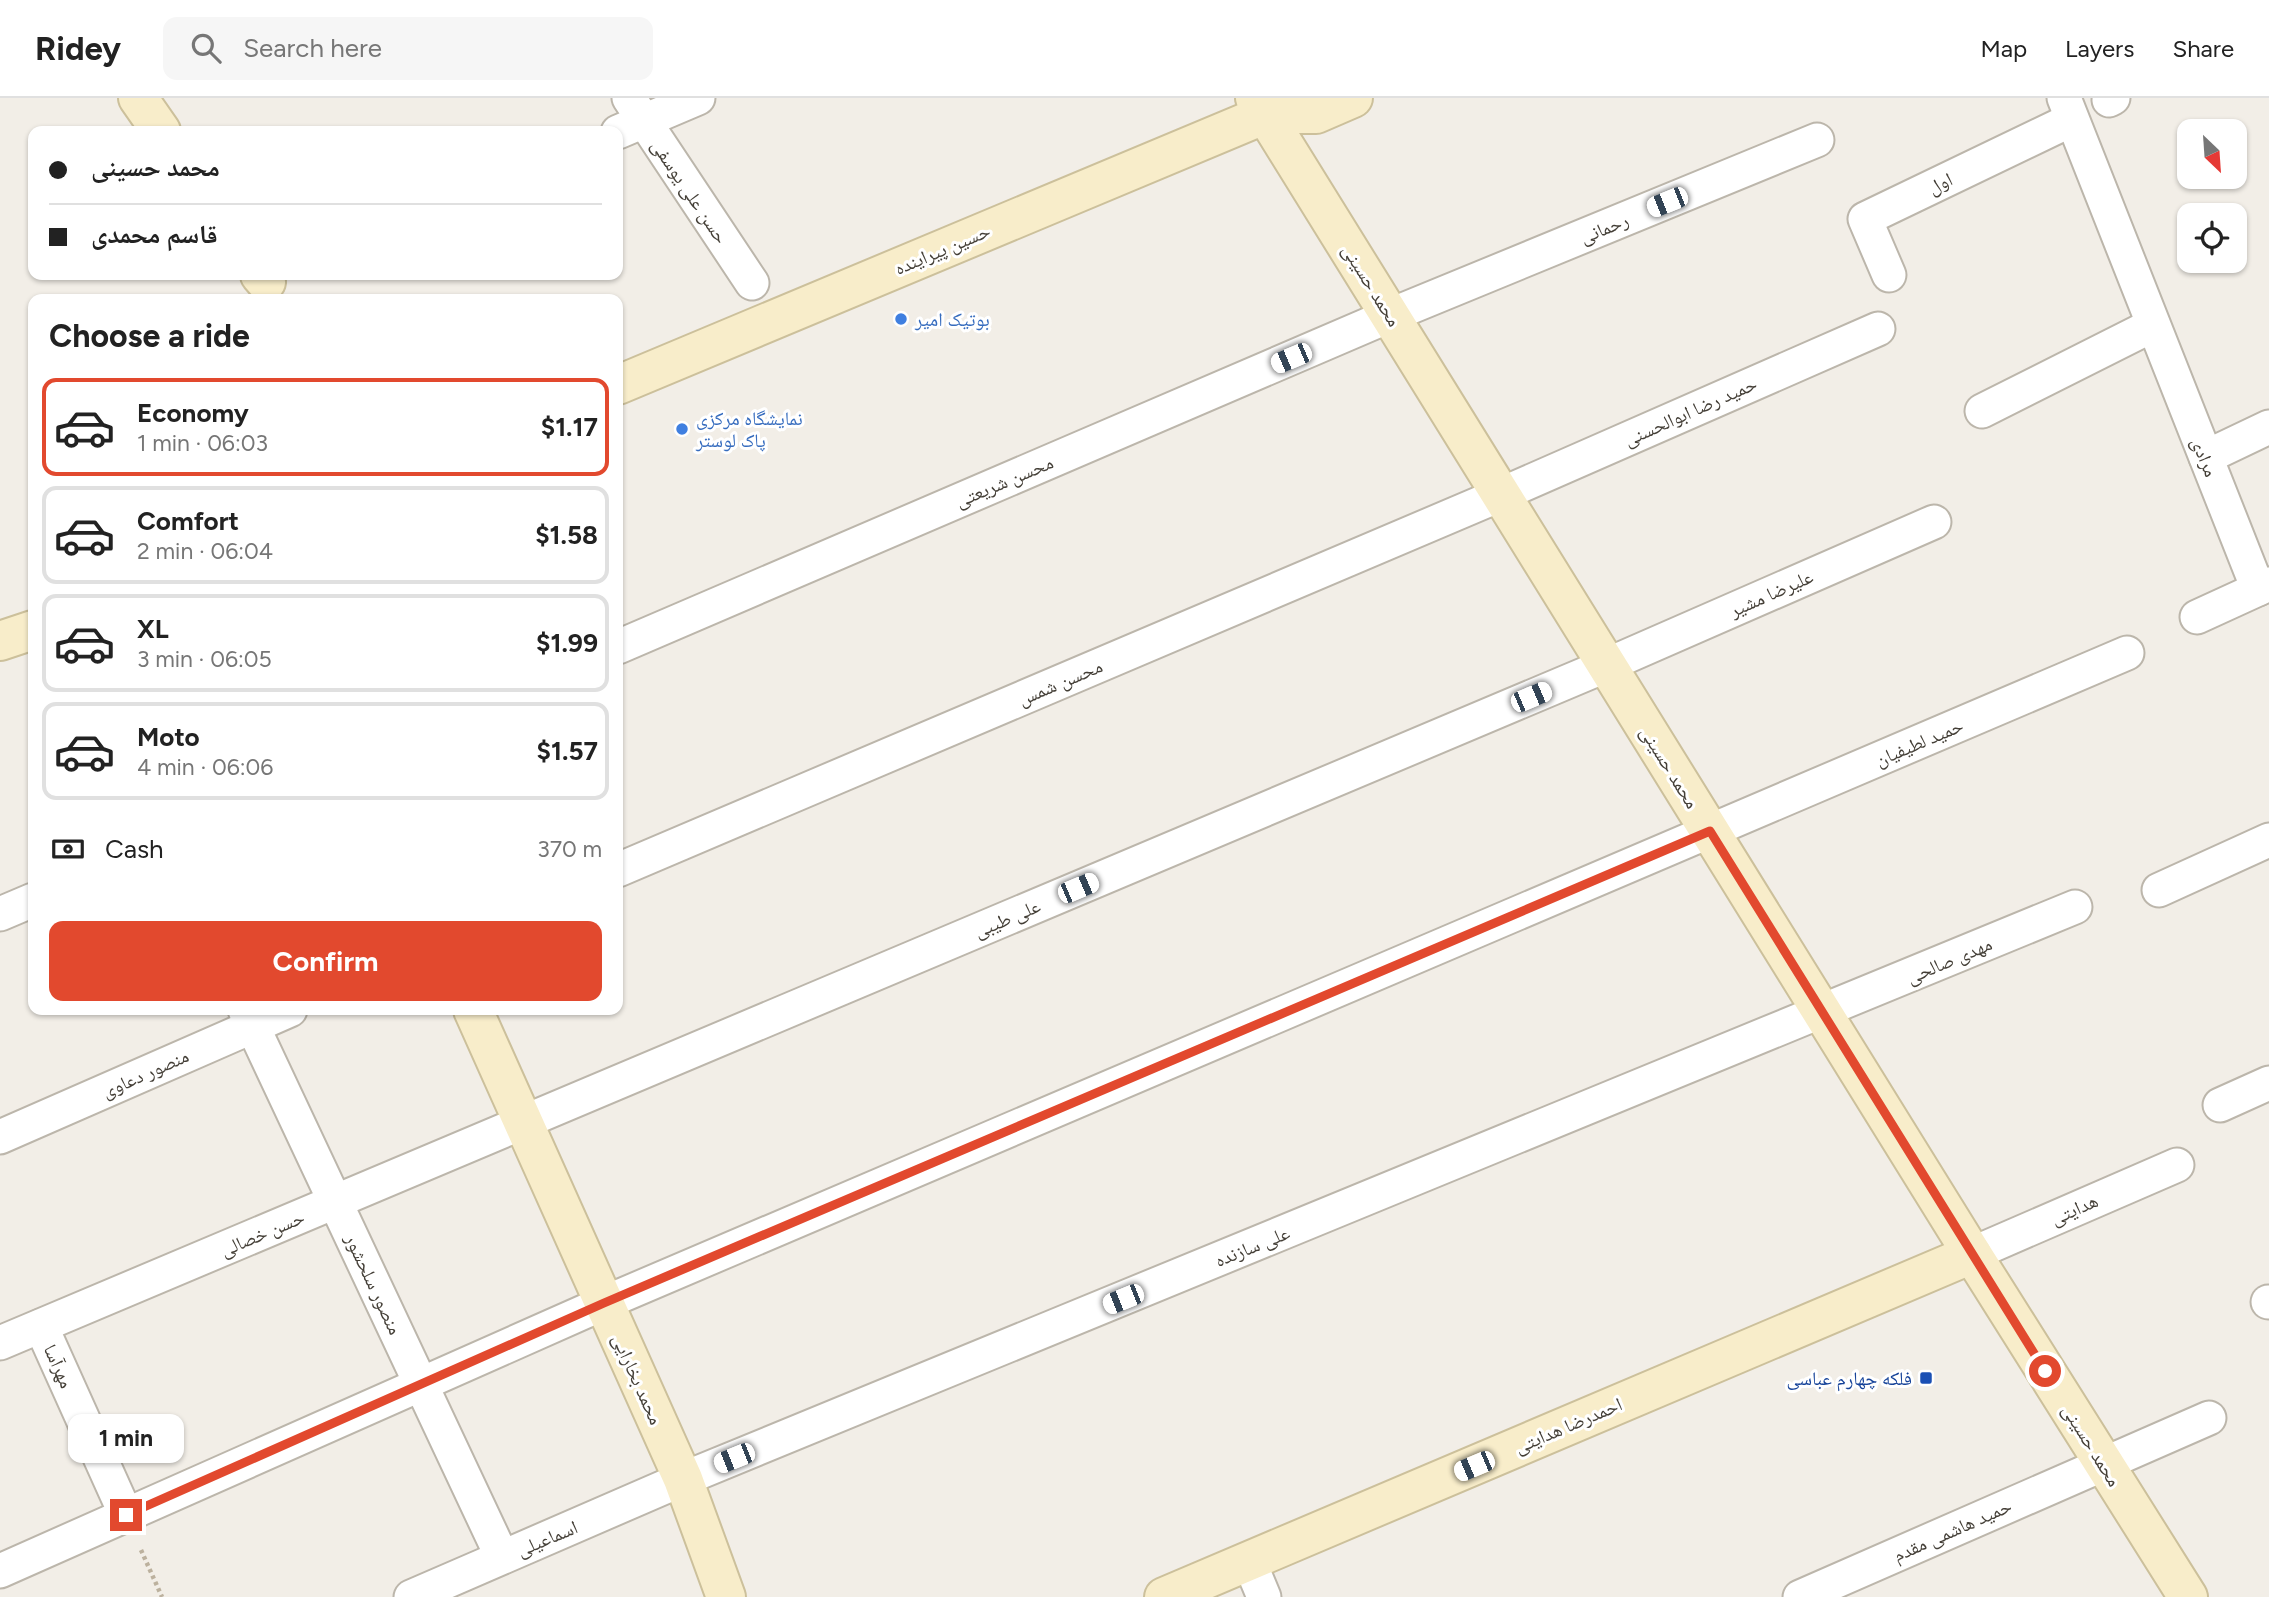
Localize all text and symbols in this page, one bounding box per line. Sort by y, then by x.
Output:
search box [163,17,653,80]
text: Ridey [35,29,121,68]
icon: search [187,29,225,67]
text: Search here [243,32,382,64]
text: Map [1980,34,2027,63]
text: Layers [2065,34,2134,63]
text: Share [2172,34,2234,63]
north arrow [2177,119,2247,189]
map controls [2177,119,2247,273]
street label: حسن علی یوسفی [646,135,733,248]
text: محمد حسینی [91,151,220,183]
street label: اول [1924,168,1956,199]
car [1644,184,1691,220]
button: locate [2177,203,2247,273]
street label: رحمانی [1577,208,1632,249]
text: قاسم محمدی [91,218,218,250]
street label: حسین پیراینده [891,219,994,280]
street label: محمد حسینی [1337,240,1406,331]
place label: بوتیک امیر [914,308,990,331]
marker: بوتیک امیر [893,311,909,327]
text: Choose a ride [49,317,250,355]
car [1268,340,1315,376]
street label: حمید رضا ابوالحسنی [1620,372,1760,451]
icon: car [53,396,116,459]
text: Economy [137,397,249,429]
place label: نمایشگاه مرکزی پاک لوستر [695,407,803,452]
text: $1.17 [541,411,598,443]
marker: نمایشگاه مرکزی پاک لوستر [674,421,690,437]
text: 1 min · 06:03 [137,429,268,457]
street label: مرادی [2186,434,2223,480]
street label: محسن شریعتی [952,451,1057,512]
icon: car [53,504,116,567]
text: Comfort [137,505,239,537]
text: $1.58 [535,519,598,551]
text: 2 min · 06:04 [137,537,273,565]
street label: علیرضا مشیر [1725,565,1817,622]
icon: car [53,612,116,675]
text: XL [137,613,169,645]
text: $1.99 [536,627,598,659]
text: 3 min · 06:05 [137,645,272,673]
street label: محسن شمس [1015,654,1106,711]
car [1508,679,1555,715]
street label: حمید لطیفیان [1872,714,1967,771]
icon: car [53,720,116,783]
text: Moto [137,721,200,753]
street label: محمد حسینی [1635,722,1704,813]
text: $1.57 [537,735,598,767]
text: 4 min · 06:06 [137,753,273,781]
icon: cash [49,830,87,868]
text: Cash [105,833,164,865]
text: 370 m [537,835,602,863]
car [1055,870,1102,906]
street label: علی طیبی [970,894,1044,943]
button: Confirm [49,921,602,1001]
street label: مهدی صالحی [1903,932,1995,989]
street label: منصور دعاوی [98,1044,192,1103]
street label: هدایتی [2047,1189,2102,1230]
street label: حسن خصالی [217,1205,308,1261]
street label: علی سازنده [1211,1221,1293,1272]
street label: منصور سلحشور [340,1229,407,1338]
car [1100,1281,1147,1317]
street label: محمد بخارایی [607,1330,668,1428]
street label: مهرآسا [39,1341,78,1392]
route start [2029,1355,2061,1387]
place label: فلکه چهارم عباسی [1786,1367,1912,1392]
marker: فلکه چهارم عباسی [1918,1370,1934,1386]
street label: احمدرضا هدایتی [1511,1392,1626,1458]
street label: محمد حسینی [2057,1400,2126,1491]
callout: 1 min [68,1414,184,1462]
text: 1 min [99,1424,153,1452]
car [711,1440,758,1476]
car [1451,1448,1498,1484]
street label: حمید هاشمی مقدم [1889,1494,2016,1569]
route end [110,1499,142,1531]
street label: اسماعیلی [513,1515,581,1562]

